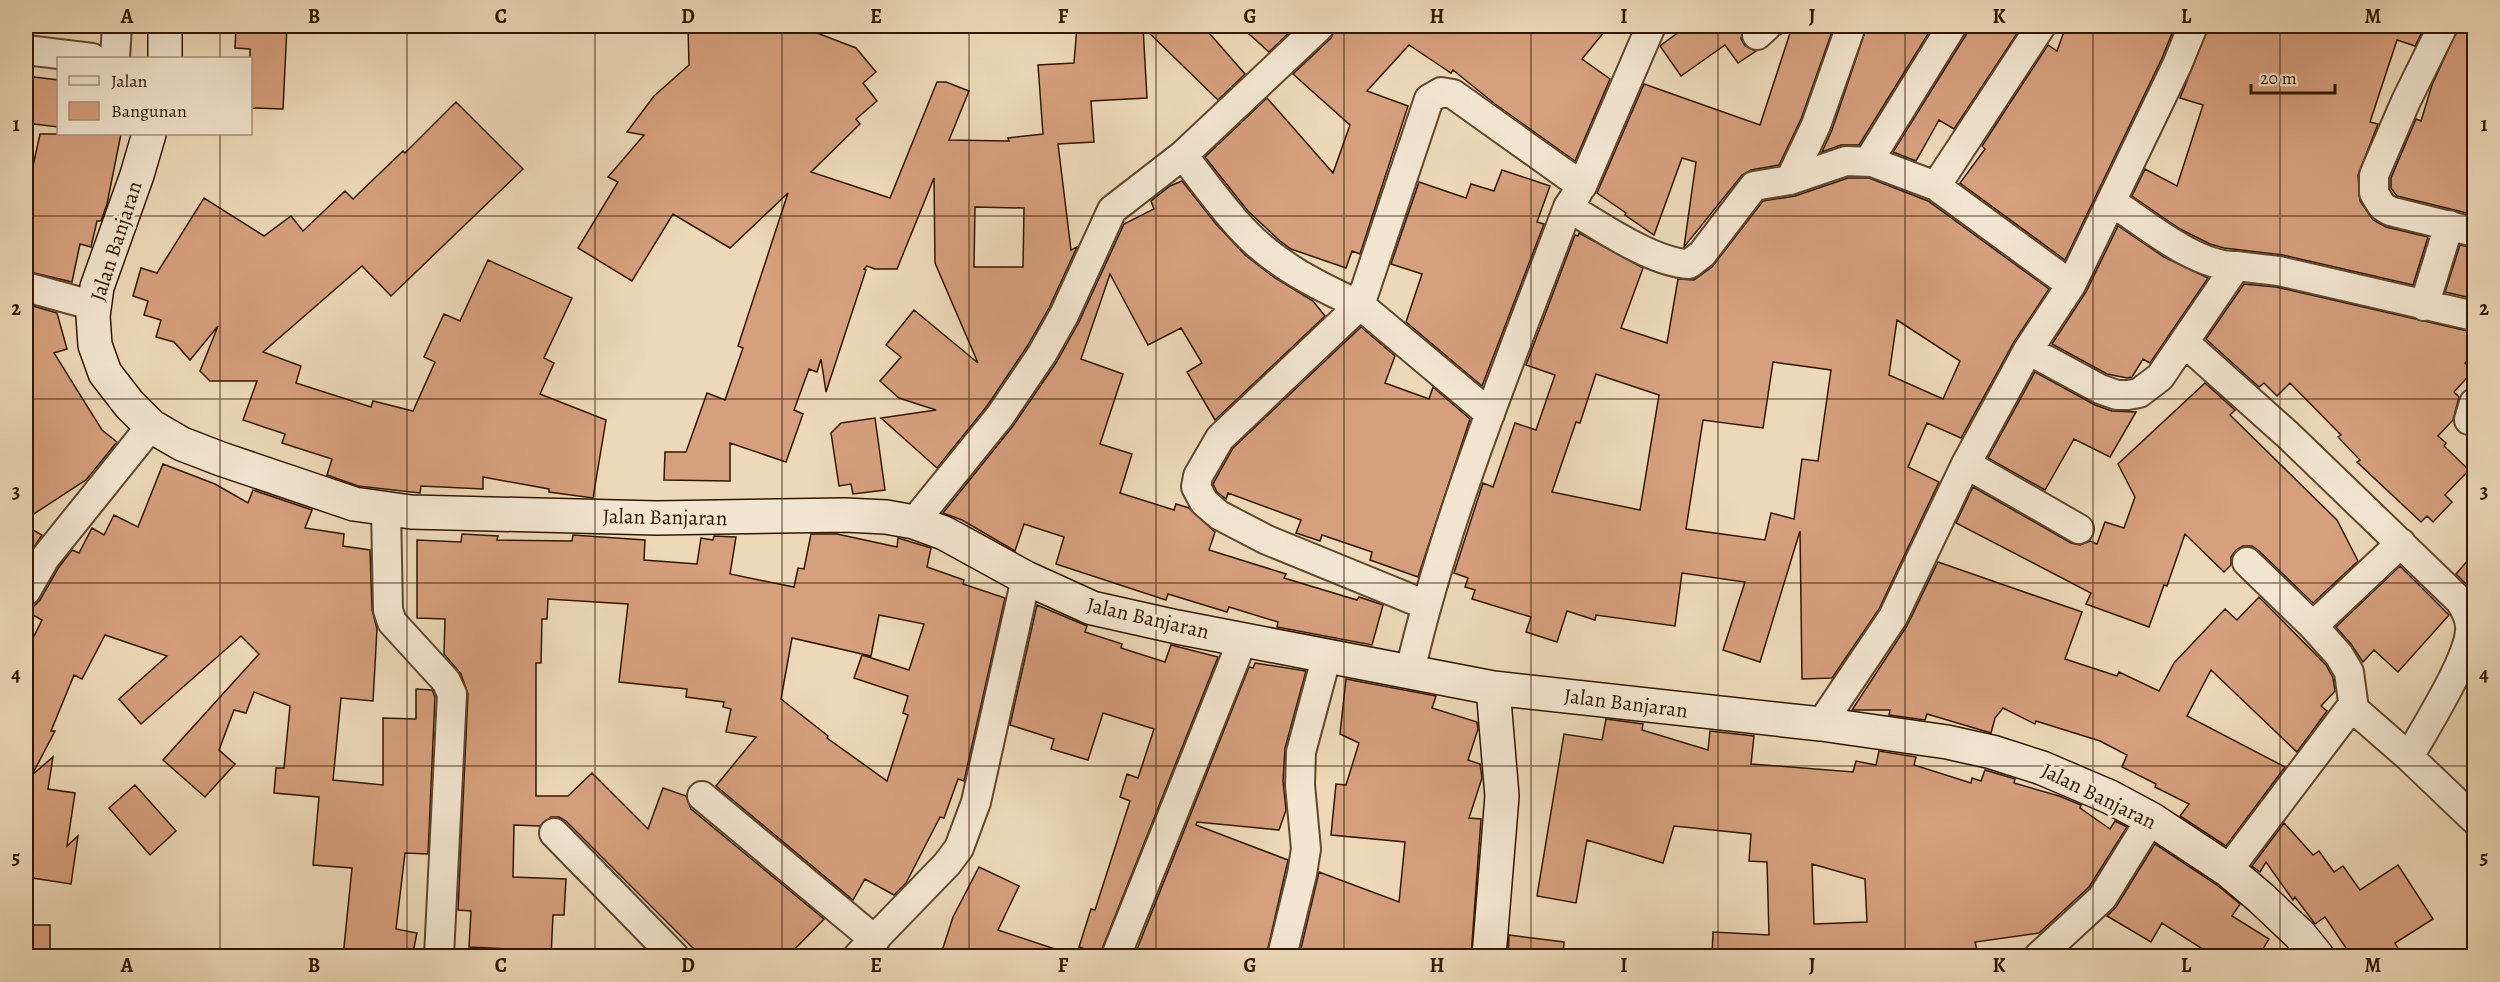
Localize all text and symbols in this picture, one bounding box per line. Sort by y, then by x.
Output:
text: A [120,3,134,30]
text: B [308,3,320,30]
text: C [495,3,507,30]
text: D [681,3,695,30]
text: E [870,3,882,30]
text: F [1058,3,1069,30]
text: G [1243,3,1257,30]
text: H [1430,3,1445,30]
text: I [1620,3,1628,30]
text: J [1809,3,1816,30]
text: K [1992,3,2006,30]
text: L [2181,3,2192,30]
text: M [2365,3,2382,30]
legend [57,57,252,135]
scale bar [2251,57,2335,95]
text: 20 m [2260,66,2297,90]
text: Jalan [111,69,148,93]
text: Bangunan [111,99,187,123]
text: 1 [12,111,20,138]
text: 1 [2480,111,2488,138]
street label: Jalan Banjaran [83,177,149,305]
text: 2 [11,295,21,322]
text: 2 [2479,295,2489,322]
text: 3 [12,478,20,505]
text: 3 [2480,478,2488,505]
street label: Jalan Banjaran [602,502,728,532]
street label: Jalan Banjaran [1084,590,1212,646]
text: 4 [11,661,21,688]
text: 4 [2479,661,2489,688]
street label: Jalan Banjaran [1562,682,1690,724]
street label: Jalan Banjaran [2037,756,2161,836]
text: 5 [12,844,20,871]
text: 5 [2480,844,2488,871]
text: A [120,952,134,979]
text: B [308,952,320,979]
text: C [495,952,507,979]
text: D [681,952,695,979]
text: E [870,952,882,979]
text: F [1058,952,1069,979]
text: G [1243,952,1257,979]
text: H [1430,952,1445,979]
text: I [1620,952,1628,979]
text: J [1809,952,1816,979]
text: K [1992,952,2006,979]
text: L [2181,952,2192,979]
text: M [2365,952,2382,979]

